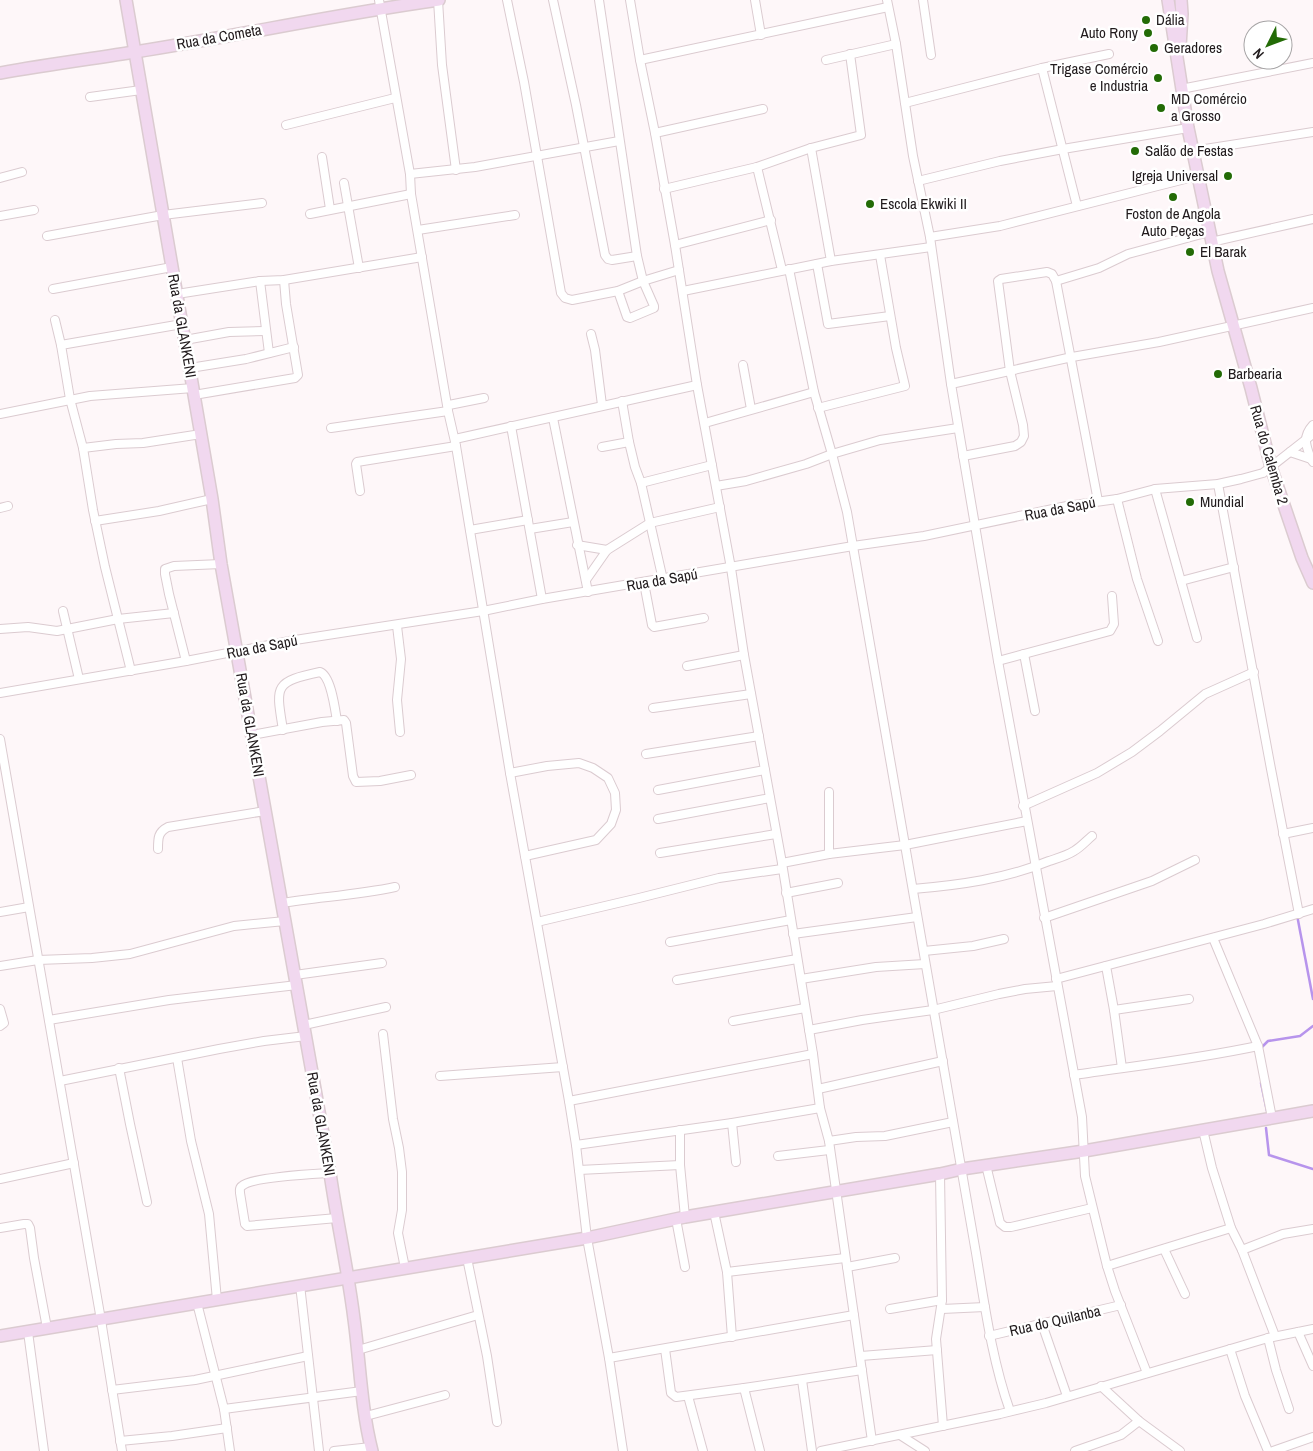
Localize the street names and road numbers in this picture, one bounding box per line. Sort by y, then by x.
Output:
street label: Rua da Cometa [175,19,263,54]
street label: Rua da GLANKENI [163,272,202,380]
street label: Rua do Calemba 2 [1245,403,1294,507]
street label: Rua da Sapú [1023,491,1097,526]
street label: Rua da Sapú [625,563,699,596]
street label: Rua da Sapú [225,629,299,664]
street label: Rua da GLANKENI [231,671,270,779]
street label: Rua da GLANKENI [302,1070,341,1178]
street label: Rua do Quilanba [1007,1300,1103,1341]

